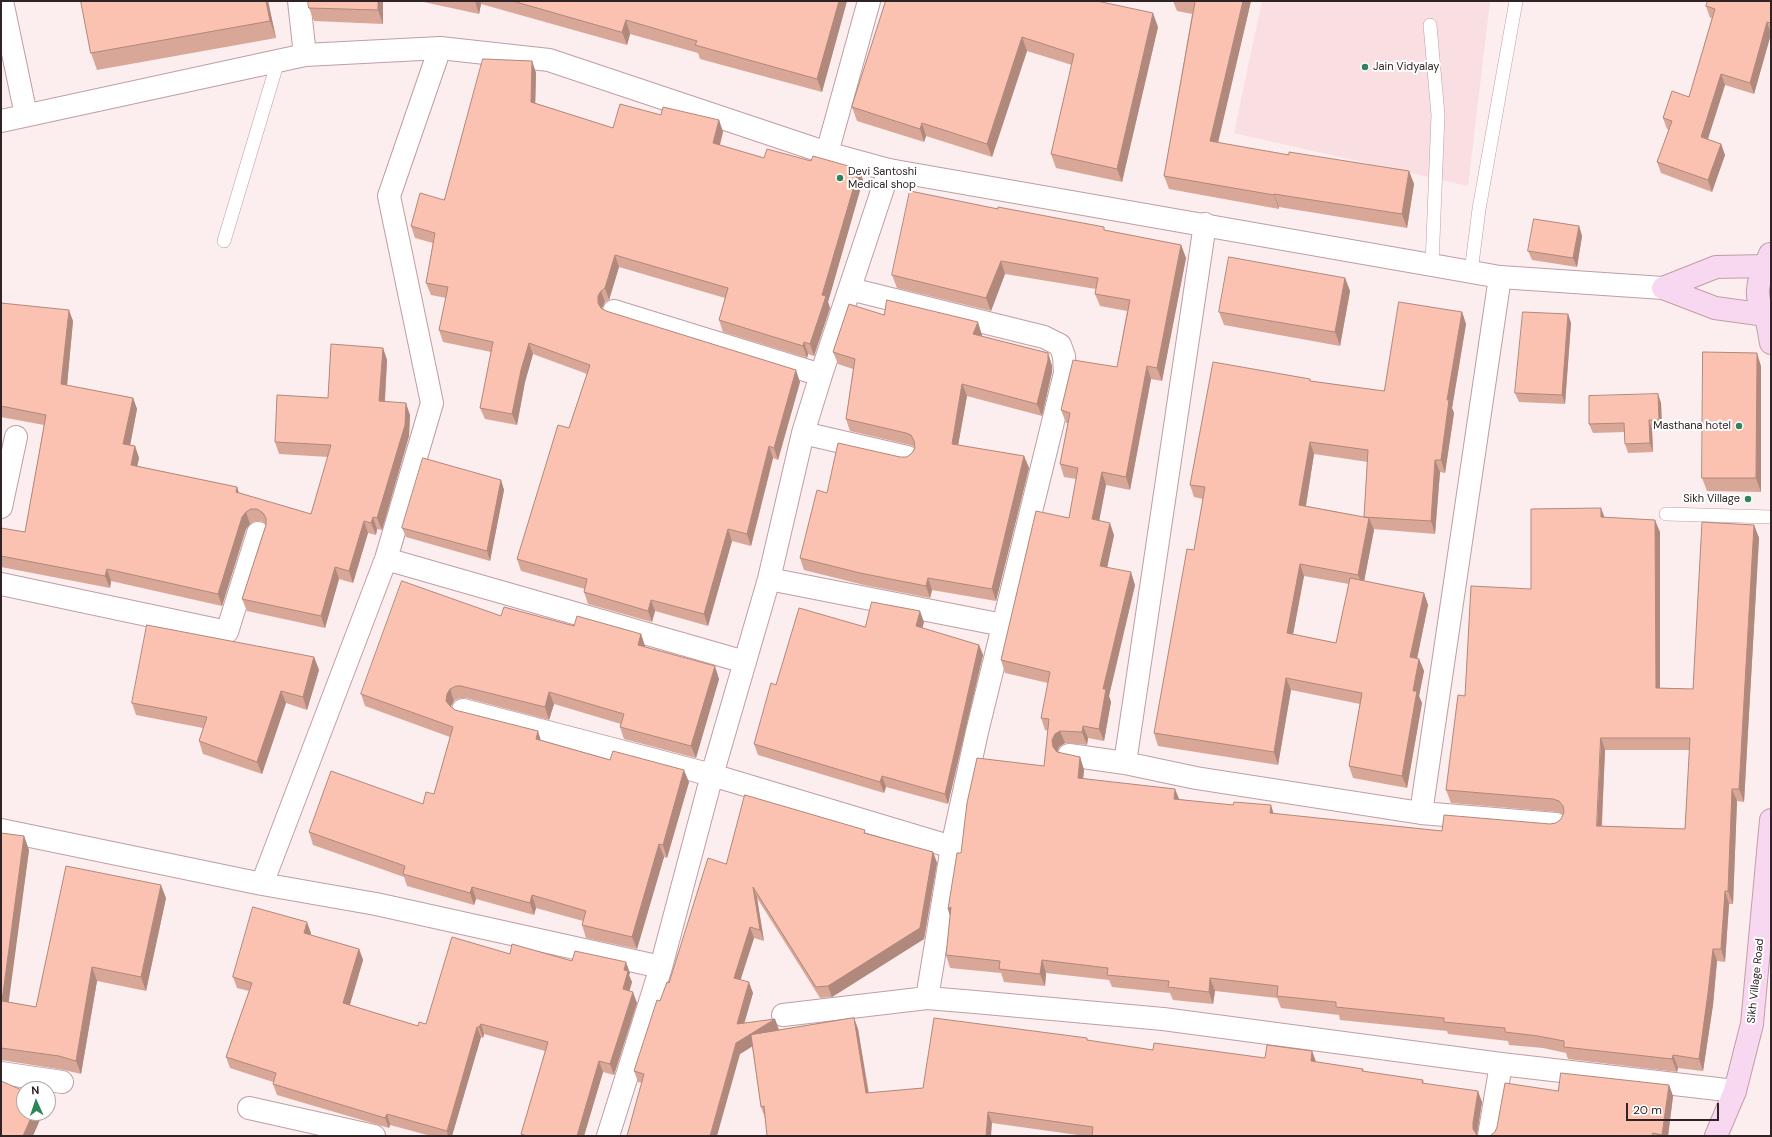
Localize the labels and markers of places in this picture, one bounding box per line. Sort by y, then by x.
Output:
place label: Jain Vidyalay [1373,60,1439,74]
marker: Jain Vidyalay [1360,62,1370,72]
place label: Devi Santoshi Medical shop [848,165,917,191]
marker: Devi Santoshi Medical shop [835,173,845,183]
place label: Masthana hotel [1653,419,1731,433]
marker: Masthana hotel [1734,421,1744,431]
place label: Sikh Village [1683,492,1740,506]
marker: Sikh Village [1743,494,1753,504]

